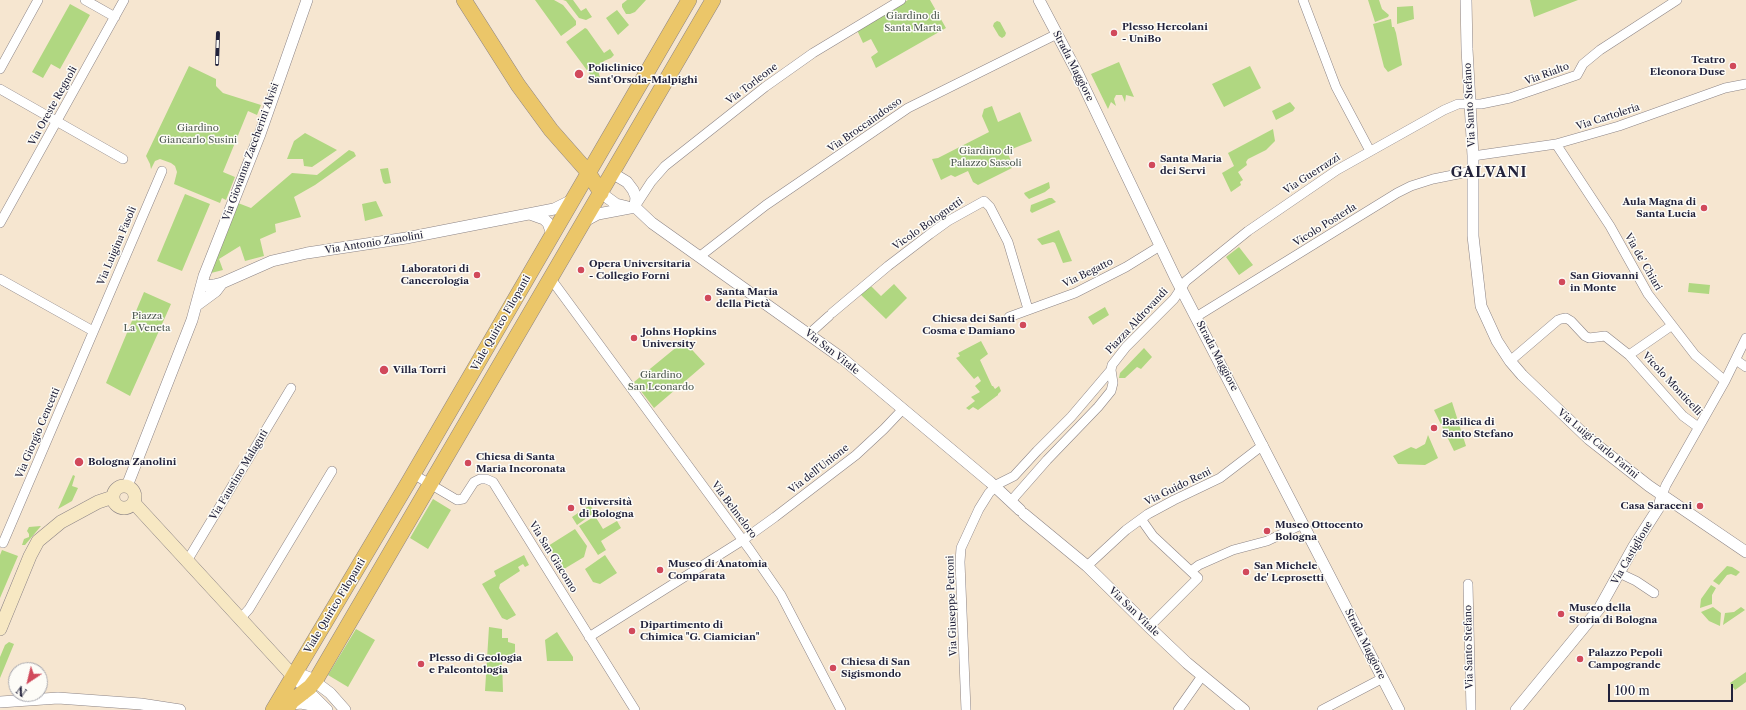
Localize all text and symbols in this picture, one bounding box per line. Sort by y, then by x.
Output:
park label: Giardino di Santa Marta [884,10,942,34]
place label: Plesso Hercolani - UniBo [1122,21,1208,44]
marker: Plesso Hercolani - UniBo [1109,28,1119,38]
street label: Strada Maggiore [1050,29,1096,103]
place label: Teatro Eleonora Duse [1650,54,1725,78]
street label: Via Rialto [1523,60,1571,88]
street label: Via Torleone [724,61,780,107]
marker: Teatro Eleonora Duse [1728,61,1738,71]
place label: Policlinico Sant'Orsola-Malpighi [588,62,698,86]
street label: Via Santo Stefano [1462,63,1478,147]
street label: Via Oreste Regnoli [26,64,80,148]
marker: Policlinico Sant'Orsola-Malpighi [573,68,585,80]
street label: Via Giovanna Zaccherini Alvisi [220,81,282,223]
street label: Via Broccaindosso [826,95,904,155]
street label: Via Cartoleria [1575,101,1641,133]
park label: Giardino Giancarlo Susini [159,122,237,146]
park label: Giardino di Palazzo Sassoli [950,145,1022,168]
street label: Via Guerrazzi [1281,151,1343,197]
place label: Santa Maria dei Servi [1160,153,1222,176]
marker: Santa Maria dei Servi [1147,160,1157,170]
district label: GALVANI [1451,165,1527,181]
street label: Vicolo Bolognetti [891,195,965,253]
place label: Aula Magna di Santa Lucia [1622,196,1696,220]
street label: Vicolo Posterla [1291,201,1359,249]
marker: Aula Magna di Santa Lucia [1699,203,1709,213]
street label: Via Luigina Fasoli [95,205,139,287]
street label: Via Antonio Zanolini [324,229,424,257]
street label: Via de' Chiari [1622,231,1664,293]
street label: Via Begatto [1061,256,1115,290]
place label: Opera Universitaria - Collegio Forni [589,258,691,282]
place label: Laboratori di Cancerologia [401,263,469,286]
marker: Opera Universitaria - Collegio Forni [576,265,586,275]
marker: Laboratori di Cancerologia [472,270,482,280]
place label: San Giovanni in Monte [1570,270,1639,294]
street label: Viale Quirico Filopanti [469,273,533,373]
marker: San Giovanni in Monte [1557,277,1567,287]
place label: Santa Maria della Pietà [716,286,778,310]
street label: Piazza Aldrovandi [1104,286,1170,356]
marker: Santa Maria della Pietà [703,293,713,303]
park label: Piazza La Veneta [123,310,171,334]
place label: Chiesa dei Santi Cosma e Damiano [922,313,1015,336]
street label: Strada Maggiore [1193,319,1241,393]
marker: Chiesa dei Santi Cosma e Damiano [1018,320,1028,330]
place label: Johns Hopkins University [642,326,717,350]
street label: Via San Vitale [802,327,862,377]
marker: Johns Hopkins University [629,333,639,343]
street label: Vicolo Monticelli [1640,350,1704,418]
marker: Villa Torri [378,364,390,376]
place label: Villa Torri [393,364,446,376]
park label: Giardino San Leonardo [628,369,694,392]
street label: Via Giorgio Cencetti [13,386,63,480]
street label: Via Luigi Carlo Farini [1555,407,1641,481]
place label: Basilica di Santo Stefano [1442,416,1513,440]
marker: Basilica di Santo Stefano [1429,423,1439,433]
street label: Via Faustino Malaguti [207,428,271,522]
street label: Via dell'Unione [787,442,851,496]
place label: Chiesa di Santa Maria Incoronata [476,451,566,474]
marker: Bologna Zanolini [73,456,85,468]
place label: Bologna Zanolini [88,456,176,468]
marker: Chiesa di Santa Maria Incoronata [463,458,473,468]
street label: Via Guido Reni [1143,466,1213,508]
street label: Via Belmeloro [709,479,759,541]
place label: Università di Bologna [579,496,634,520]
place label: Casa Saraceni [1621,500,1692,512]
marker: Casa Saraceni [1695,501,1705,511]
marker: Università di Bologna [566,503,576,513]
street label: Via San Giacomo [526,519,580,595]
place label: Museo Ottocento Bologna [1275,519,1363,542]
street label: Via Castiglione [1609,519,1655,587]
marker: Museo Ottocento Bologna [1262,526,1272,536]
street label: Via Giuseppe Petroni [944,555,960,657]
street label: Viale Quirico Filopanti [302,556,368,656]
place label: Museo di Anatomia Comparata [668,558,767,582]
place label: San Michele de' Leprosetti [1254,560,1324,584]
marker: Museo di Anatomia Comparata [655,565,665,575]
marker: San Michele de' Leprosetti [1241,567,1251,577]
street label: Via San Vitale [1106,585,1162,639]
place label: Museo della Storia di Bologna [1569,602,1657,626]
street label: Via Santo Stefano [1462,605,1476,689]
street label: Strada Maggiore [1342,607,1388,681]
marker: Museo della Storia di Bologna [1556,609,1566,619]
place label: Dipartimento di Chimica "G. Ciamician" [640,619,759,642]
marker: Dipartimento di Chimica "G. Ciamician" [627,626,637,636]
place label: Palazzo Pepoli Campogrande [1588,647,1663,670]
place label: Plesso di Geologia e Paleontologia [429,652,522,676]
marker: Palazzo Pepoli Campogrande [1575,654,1585,664]
place label: Chiesa di San Sigismondo [841,656,910,680]
marker: Plesso di Geologia e Paleontologia [416,659,426,669]
north arrow [8,662,48,702]
marker: Chiesa di San Sigismondo [828,663,838,673]
scale bar [1610,676,1735,702]
text: N [14,683,30,699]
text: 100 m [1615,683,1650,698]

